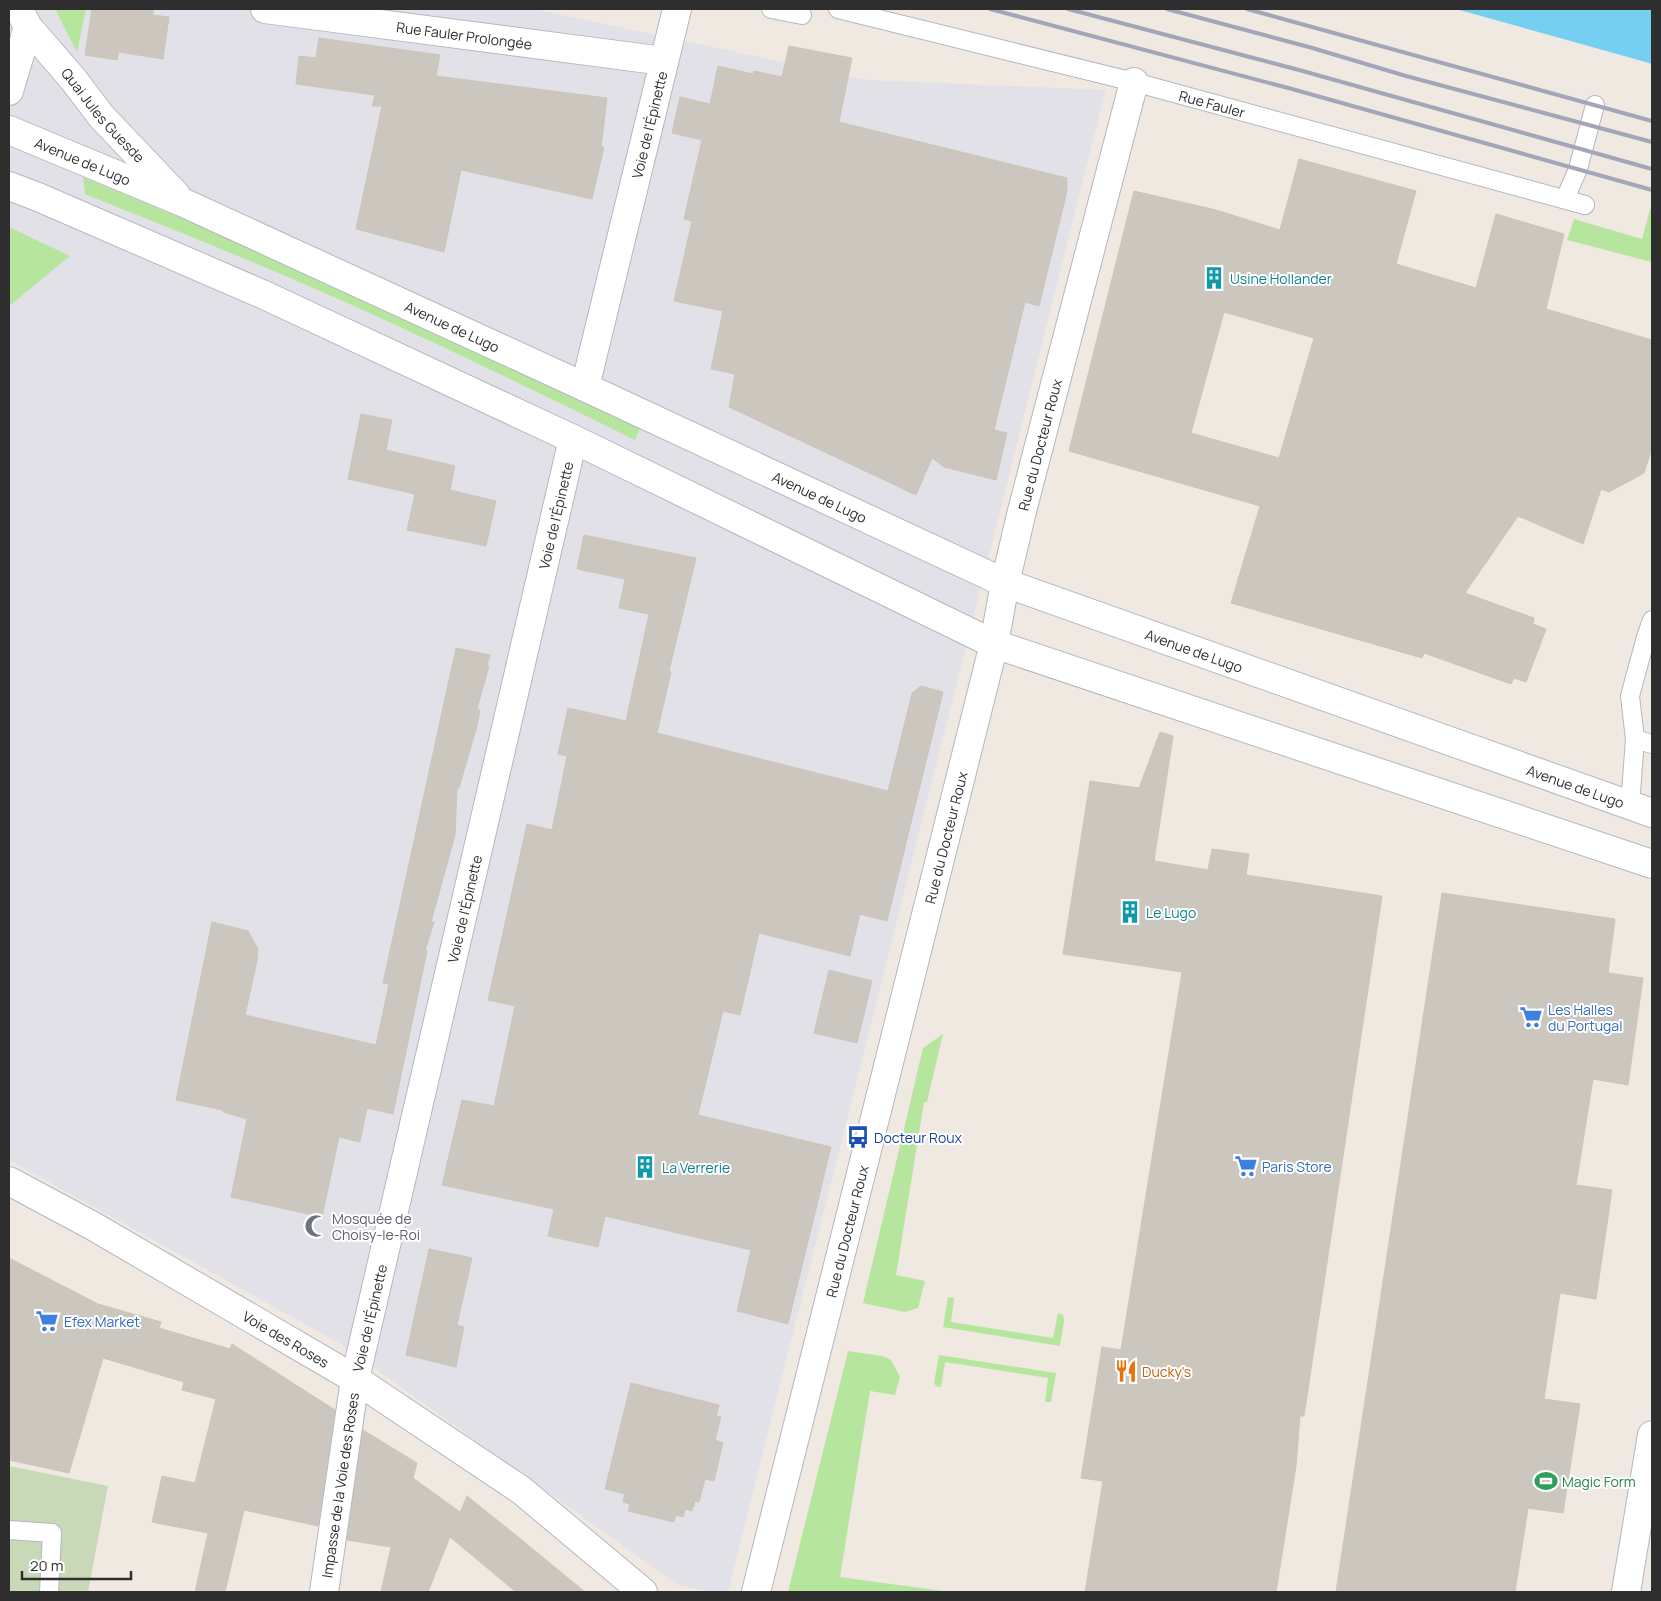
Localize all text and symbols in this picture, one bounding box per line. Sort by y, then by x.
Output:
street label: Rue Fauler Prolongée [395,17,533,53]
street label: Quai Jules Guesde [58,63,149,166]
street label: Voie de l'Épinette [627,69,671,180]
street label: Rue Fauler [1177,85,1247,121]
street label: Avenue de Lugo [32,132,134,189]
building icon: Usine Hollander [1201,265,1227,291]
place label: Usine Hollander [1230,269,1332,288]
street label: Avenue de Lugo [402,296,503,356]
street label: Rue du Docteur Roux [1013,376,1066,513]
street label: Voie de l'Épinette [534,459,577,571]
street label: Avenue de Lugo [770,466,870,527]
street label: Avenue de Lugo [1143,624,1245,676]
street label: Avenue de Lugo [1524,760,1627,812]
street label: Rue du Docteur Roux [920,769,971,905]
street label: Voie de l'Épinette [442,853,486,964]
building icon: Le Lugo [1117,899,1143,925]
place label: Le Lugo [1146,903,1196,922]
place label: Les Halles du Portugal [1548,1000,1622,1035]
supermarket icon: Les Halles du Portugal [1518,1004,1544,1030]
bus stop icon: Docteur Roux [845,1124,871,1150]
place label: Docteur Roux [874,1128,963,1147]
supermarket icon: Paris Store [1233,1153,1259,1179]
building icon: La Verrerie [632,1154,658,1180]
place label: Paris Store [1262,1157,1332,1176]
place label: La Verrerie [662,1158,730,1177]
street label: Rue du Docteur Roux [821,1163,872,1299]
place label: Mosquée de Choisy-le-Roi [332,1209,420,1244]
mosque icon: Mosquée de Choisy-le-Roi [303,1213,329,1239]
street label: Voie de l'Épinette [348,1262,391,1374]
street label: Voie des Roses [240,1306,333,1371]
supermarket icon: Efex Market [34,1308,60,1334]
place label: Efex Market [64,1312,140,1331]
restaurant icon: Ducky's [1113,1358,1139,1384]
place label: Ducky's [1142,1362,1191,1381]
street label: Impasse de la Voie des Roses [317,1391,362,1579]
sports icon: Magic Form [1533,1468,1559,1494]
place label: Magic Form [1562,1472,1636,1491]
scale bar [22,1548,131,1580]
text: 20 m [30,1555,63,1576]

